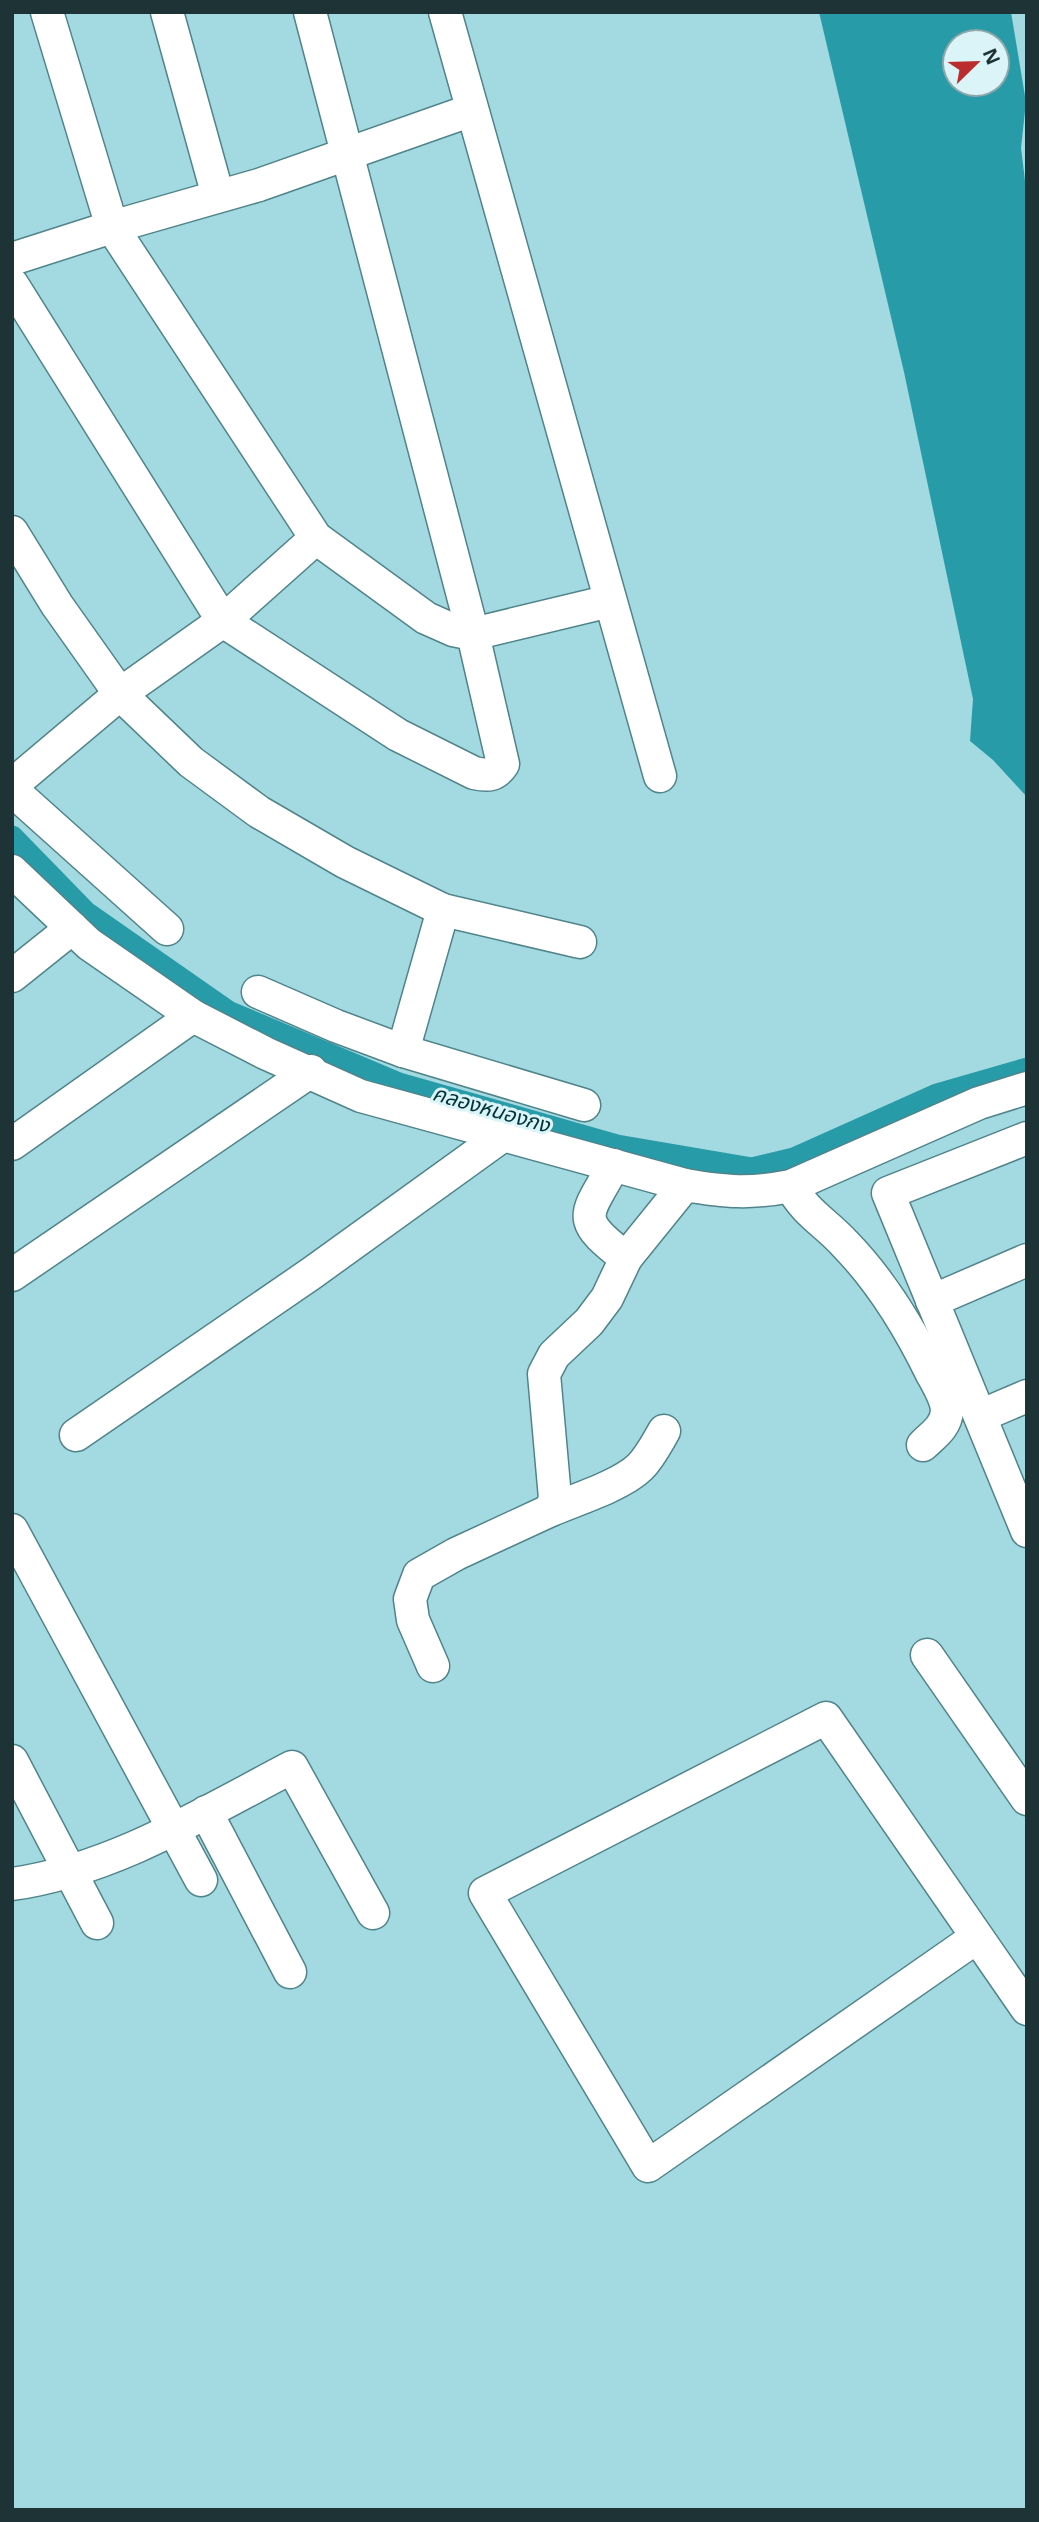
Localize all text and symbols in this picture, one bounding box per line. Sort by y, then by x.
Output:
north arrow [941,28,1011,98]
text: N [974,44,1007,70]
water label: คลองหนองกง [429,1078,555,1142]

